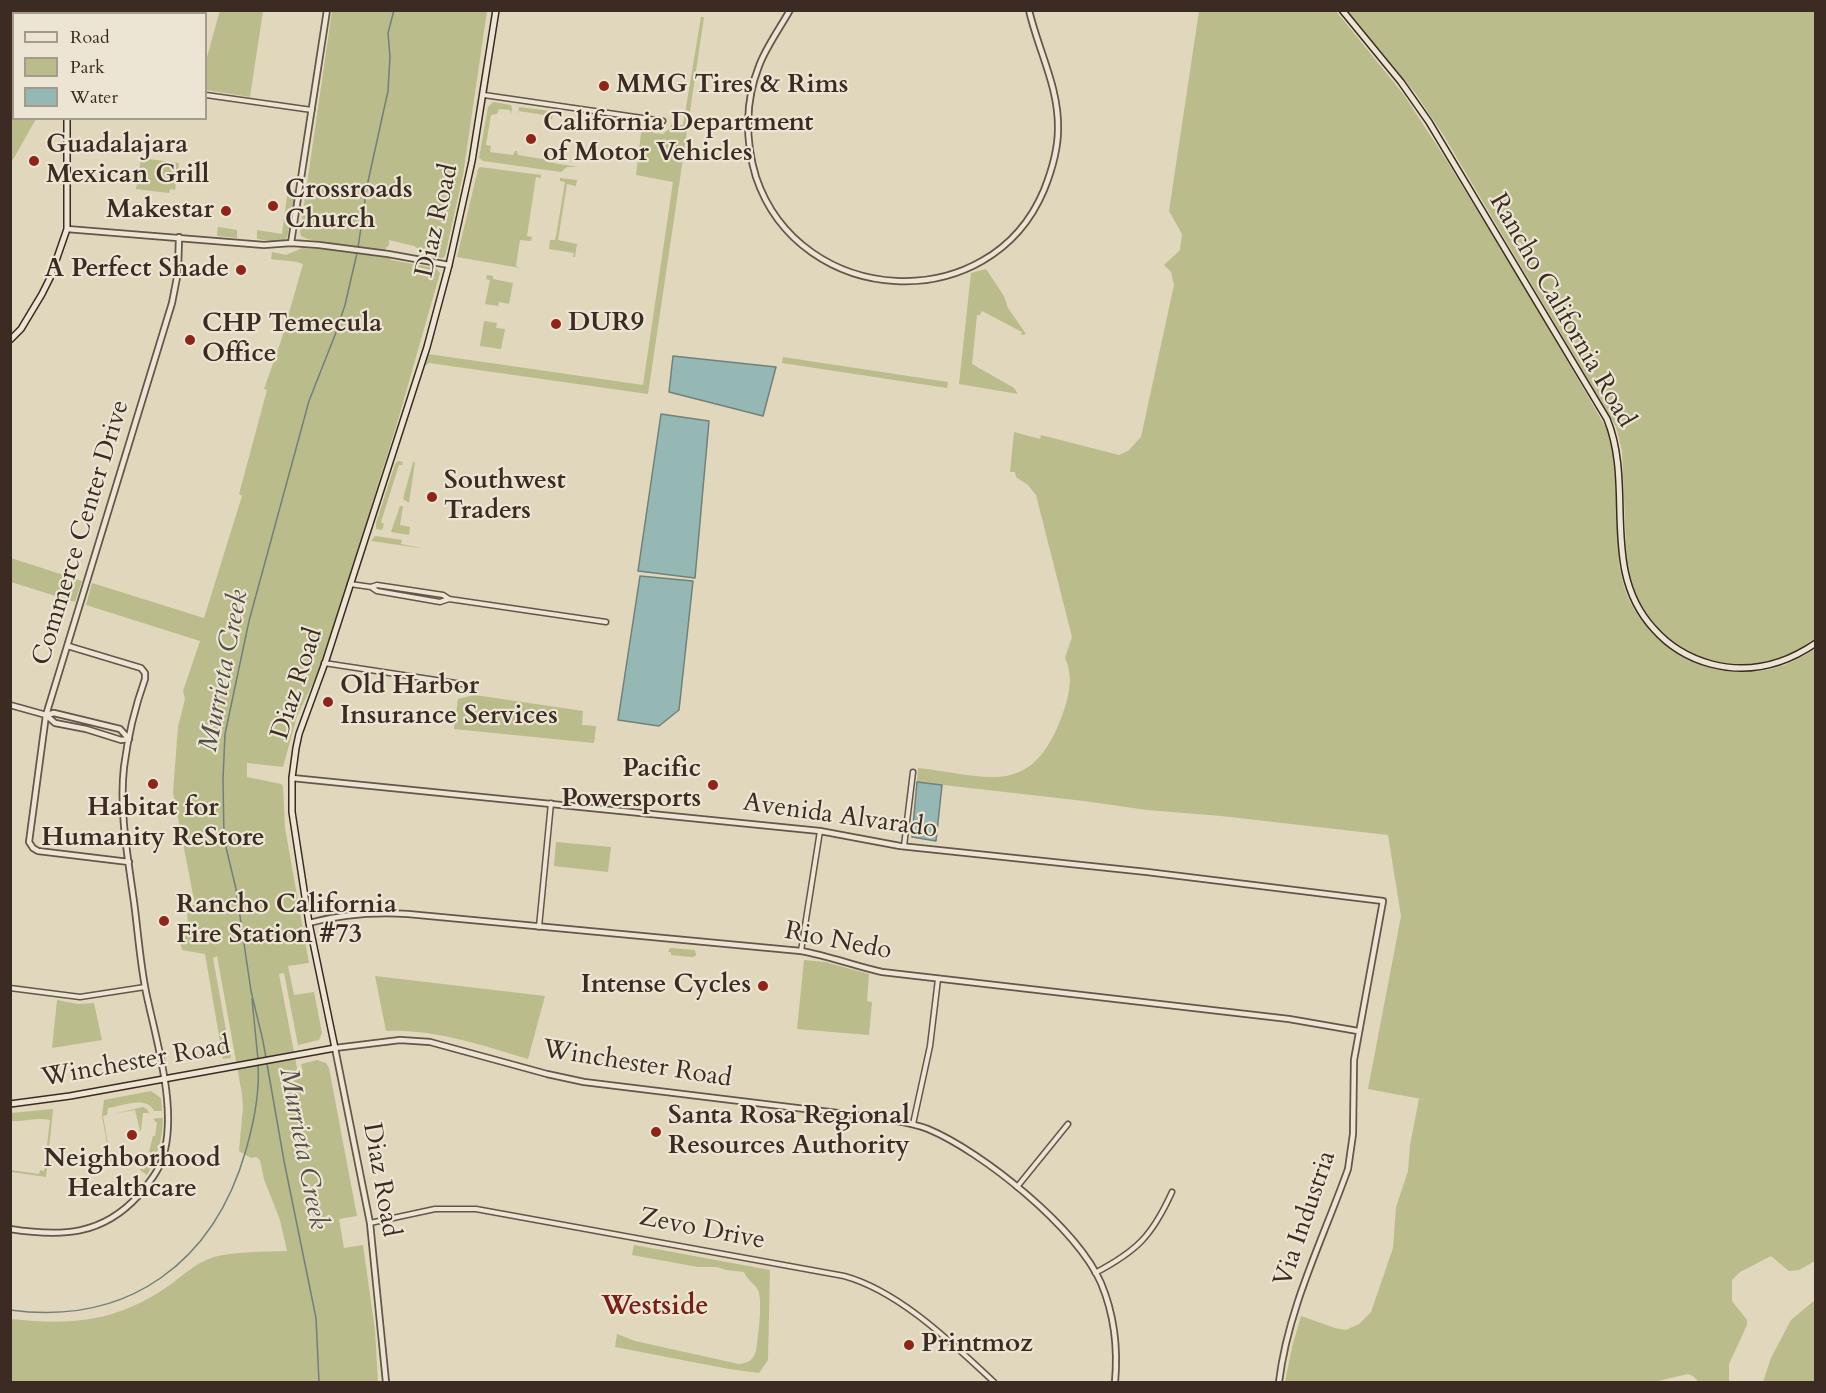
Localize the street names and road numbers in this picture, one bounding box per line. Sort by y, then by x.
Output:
street label: Diaz Road [410,161,466,281]
street label: Rancho California Road [1481,188,1641,434]
street label: Commerce Center Drive [27,397,137,669]
street label: Diaz Road [265,624,331,744]
street label: Avenida Alvarado [741,788,939,846]
street label: Rio Nedo [782,916,894,968]
street label: Winchester Road [39,1031,233,1095]
street label: Winchester Road [540,1035,734,1095]
street label: Diaz Road [355,1120,405,1240]
street label: Via Industria [1268,1147,1344,1291]
street label: Zevo Drive [636,1203,768,1257]

